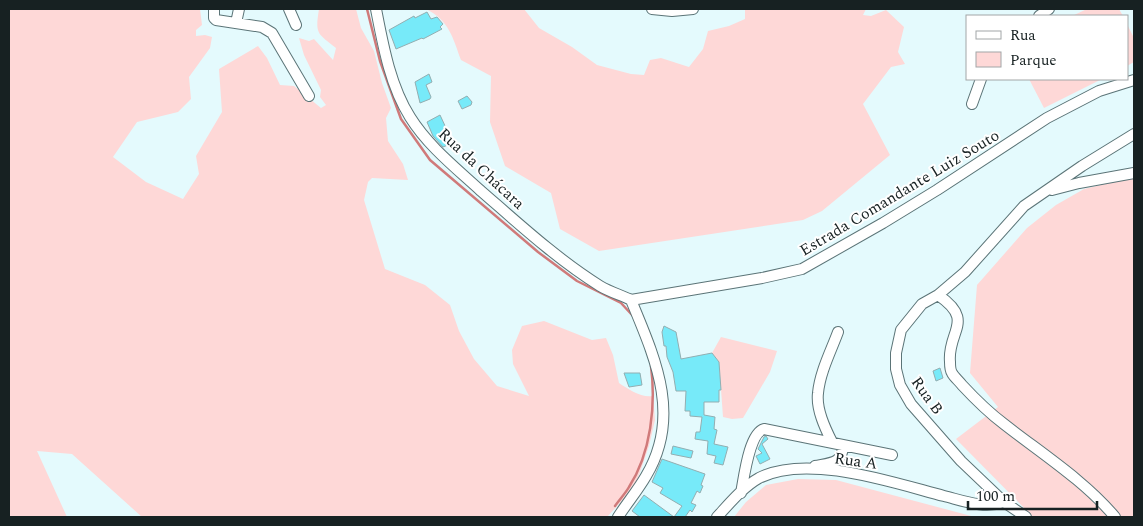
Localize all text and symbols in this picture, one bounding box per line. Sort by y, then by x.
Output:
legend [966,15,1128,80]
text: Rua [1010,24,1036,47]
text: Parque [1010,49,1057,72]
street label: Rua da Chácara [433,122,530,215]
street label: Estrada Comandante Luiz Souto [795,124,1004,262]
street label: Rua B [905,372,949,420]
street label: Rua A [833,446,879,476]
scale bar [968,478,1097,510]
text: 100 m [976,485,1015,508]

